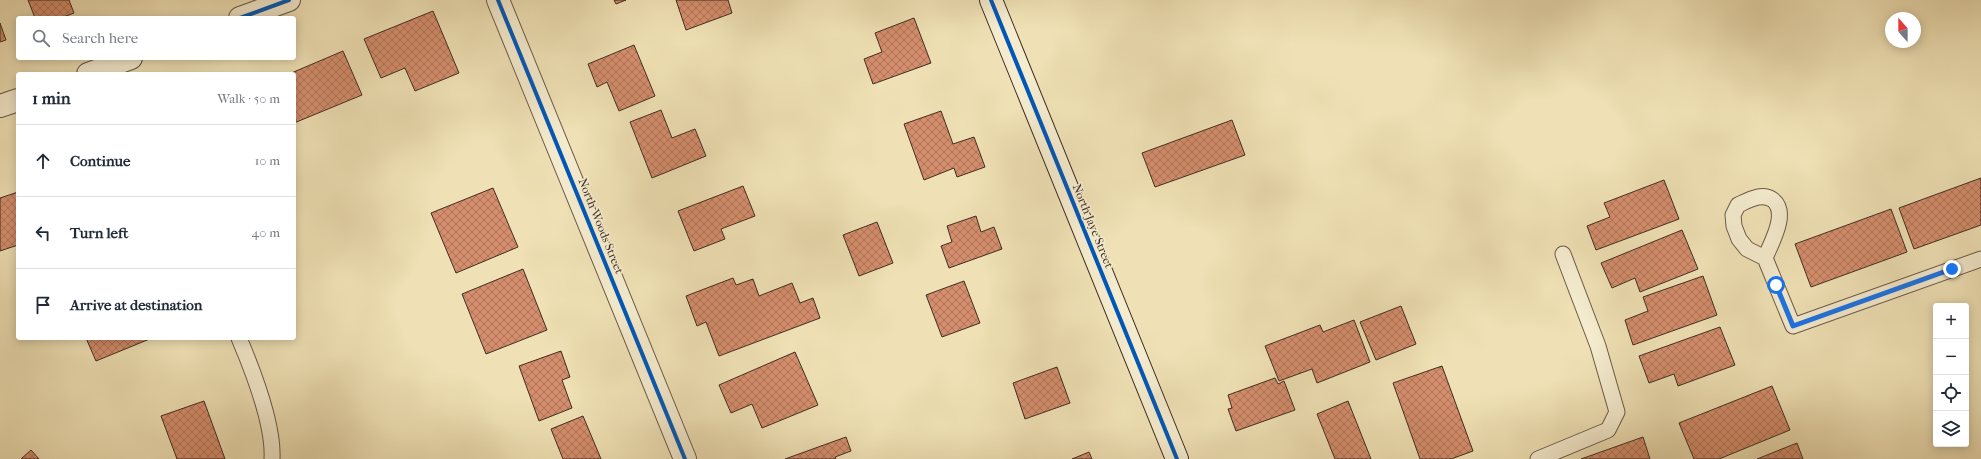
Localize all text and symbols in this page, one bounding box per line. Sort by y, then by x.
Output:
north arrow [1885,12,1921,48]
search box [16,16,296,60]
icon: search [30,27,52,49]
text: Search here [62,29,138,47]
text: 1 min [32,88,71,108]
text: Walk · 50 m [217,91,280,106]
icon: ahead [32,150,54,172]
text: Continue [70,152,130,170]
text: 10 m [255,153,280,168]
street label: North Woods Street [575,176,627,277]
street label: North Jaye Street [1070,182,1117,271]
icon: left [32,222,54,244]
text: Turn left [70,224,128,242]
text: 40 m [252,225,280,240]
route end [1943,260,1961,278]
route start [1767,276,1785,294]
icon: arrive [32,294,54,316]
text: Arrive at destination [70,296,202,314]
map controls [1933,303,1969,447]
button: + [1933,303,1969,339]
button: − [1933,339,1969,375]
button: locate [1933,375,1969,411]
button: layers [1933,411,1969,447]

